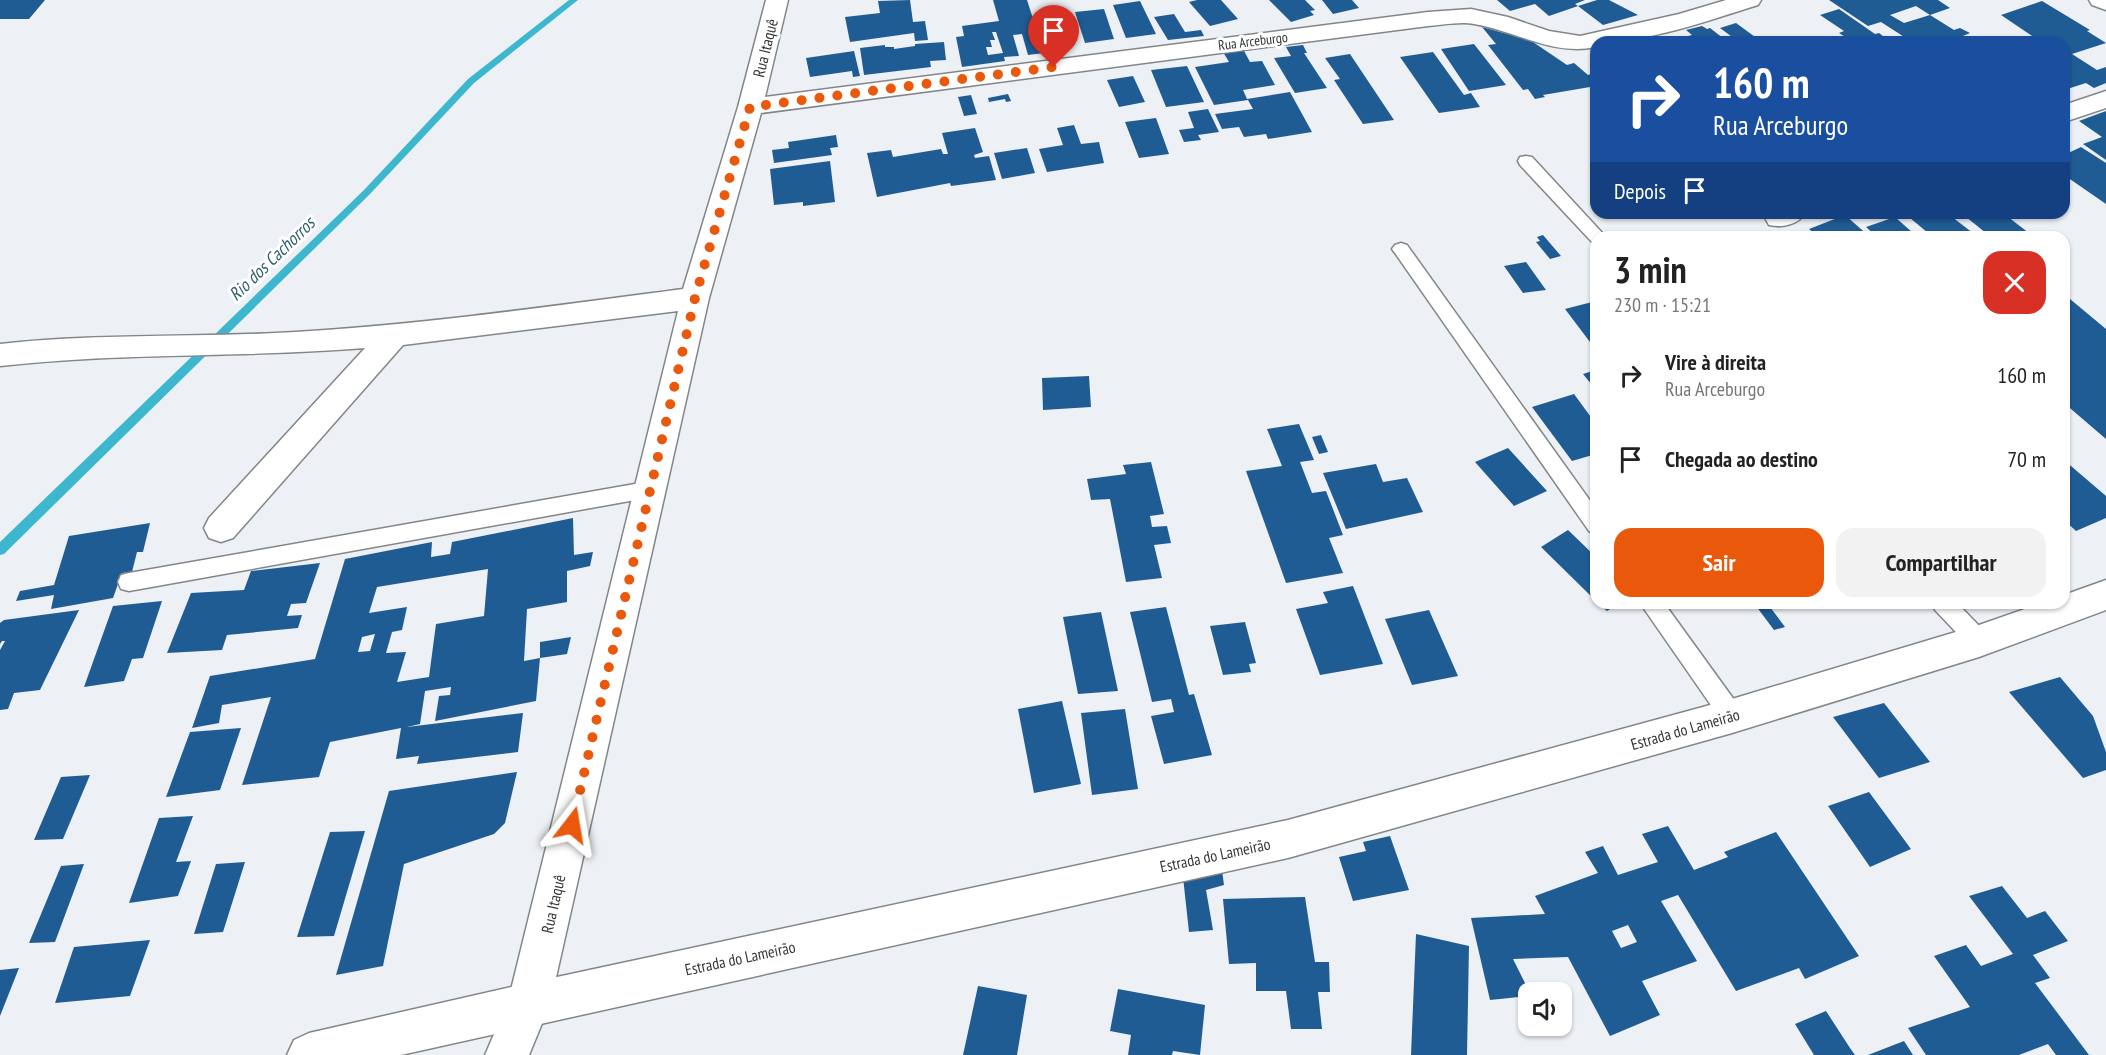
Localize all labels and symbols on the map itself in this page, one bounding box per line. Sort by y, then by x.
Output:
pin [1028,5,1079,67]
street label: Rua Itaquê [748,17,782,79]
street label: Rua Arceburgo [1217,28,1289,54]
water label: Rio dos Cachorros [224,211,321,305]
street label: Estrada do Lameirão [1628,704,1742,754]
position arrow [540,793,604,857]
street label: Estrada do Lameirão [1158,834,1272,876]
street label: Rua Itaquê [537,873,569,935]
street label: Estrada do Lameirão [683,937,797,979]

